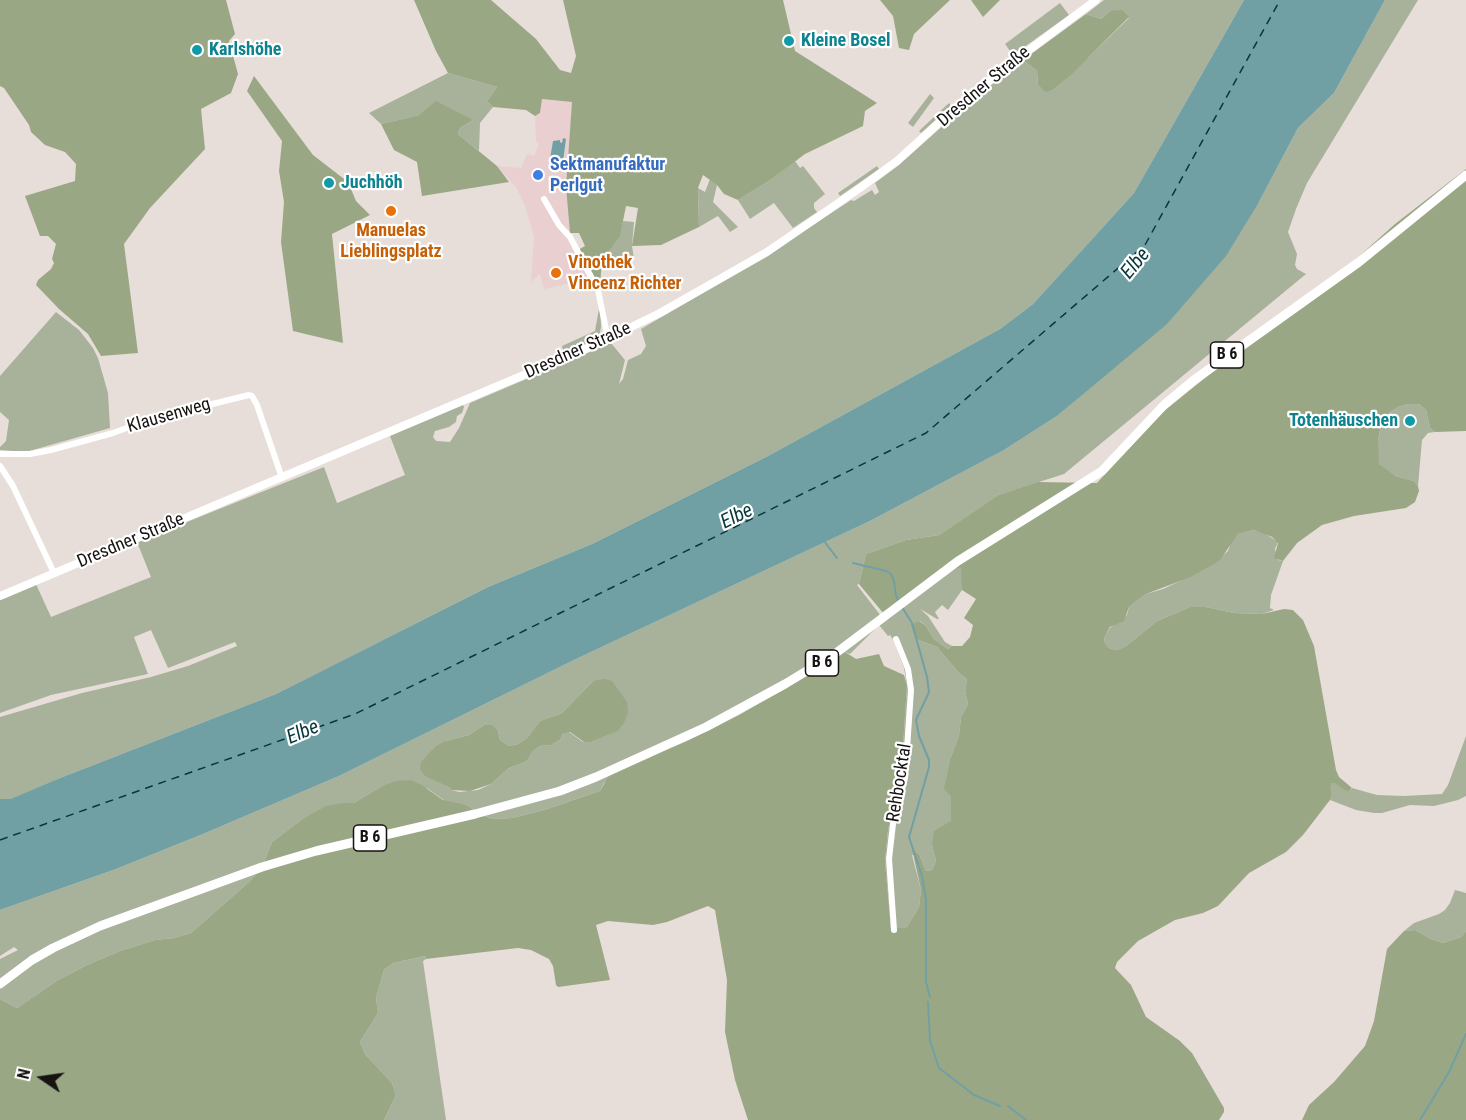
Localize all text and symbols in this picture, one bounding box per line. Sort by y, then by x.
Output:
place label: Kleine Bosel [801,30,891,52]
marker: Kleine Bosel [782,34,796,48]
place label: Karlshöhe [209,39,281,61]
street label: Dresdner Straße [933,42,1035,132]
marker: Karlshöhe [190,43,204,57]
place label: Sektmanufaktur Perlgut [550,154,665,196]
marker: Sektmanufaktur Perlgut [531,168,545,182]
place label: Juchhöh [341,172,402,194]
marker: Juchhöh [322,176,336,190]
marker: Manuelas Lieblingsplatz [384,204,398,218]
place label: Manuelas Lieblingsplatz [340,220,442,262]
water label: Elbe [1116,244,1156,284]
place label: Vinothek Vincenz Richter [568,252,682,294]
marker: Vinothek Vincenz Richter [549,266,563,280]
street label: Dresdner Straße [521,318,635,384]
road number: B 6 [1210,342,1244,368]
street label: Klausenweg [125,394,213,438]
place label: Totenhäuschen [1289,410,1398,432]
marker: Totenhäuschen [1403,414,1417,428]
water label: Elbe [717,499,757,535]
street label: Dresdner Straße [74,509,188,573]
road number: B 6 [806,650,838,676]
water label: Elbe [283,716,323,750]
street label: Rehbocktal [883,742,917,824]
road number: B 6 [354,825,386,851]
north arrow [12,1048,72,1108]
text: N [14,1067,34,1081]

